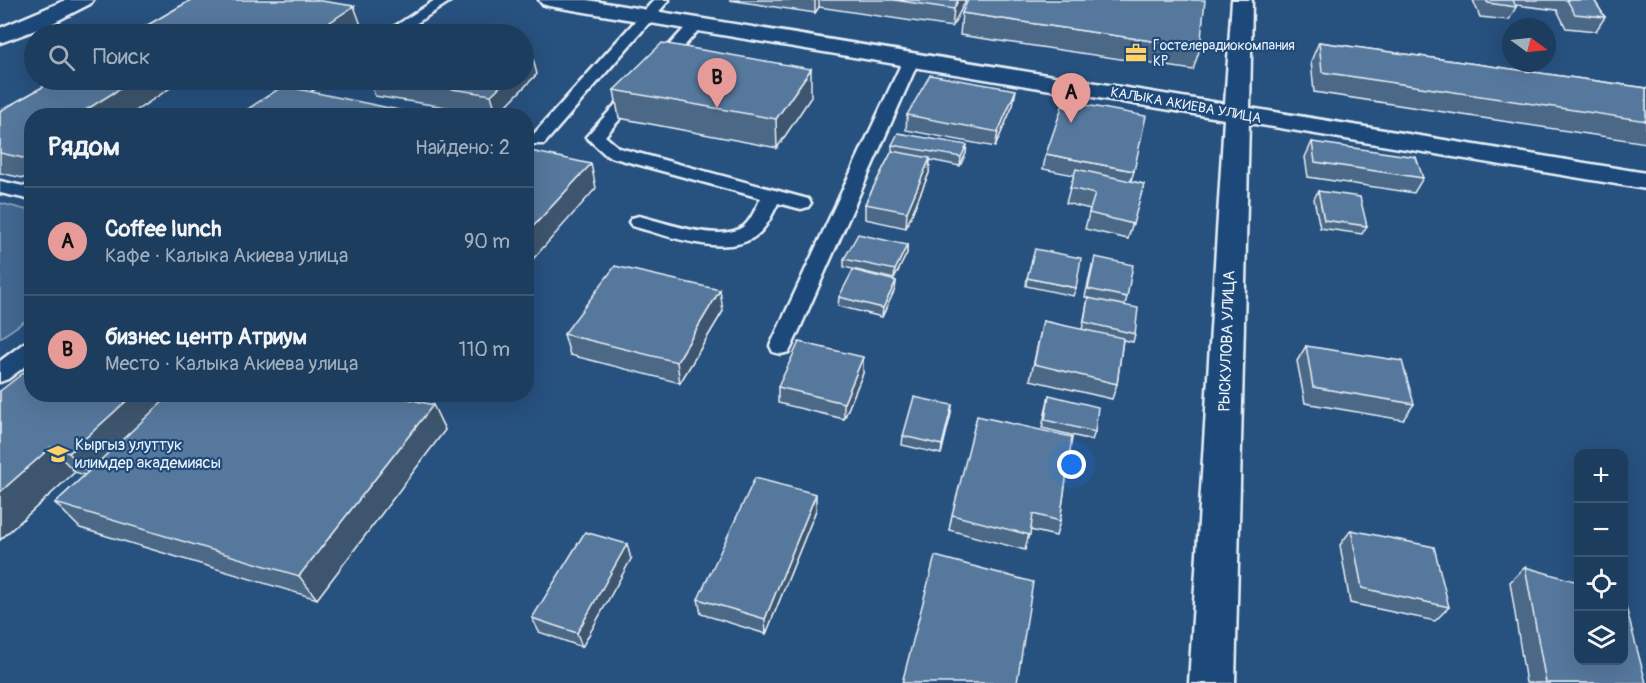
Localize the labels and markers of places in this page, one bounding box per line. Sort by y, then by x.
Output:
place label: Гостелерадиокомпания КР [1153,37,1295,70]
office icon: Гостелерадиокомпания КР [1124,41,1148,65]
pin: B [698,58,736,108]
pin: A [1052,74,1090,123]
place label: Кыргыз улуттук илимдер академиясы [75,435,221,473]
school or university icon: Кыргыз улуттук илимдер академиясы [46,442,70,466]

